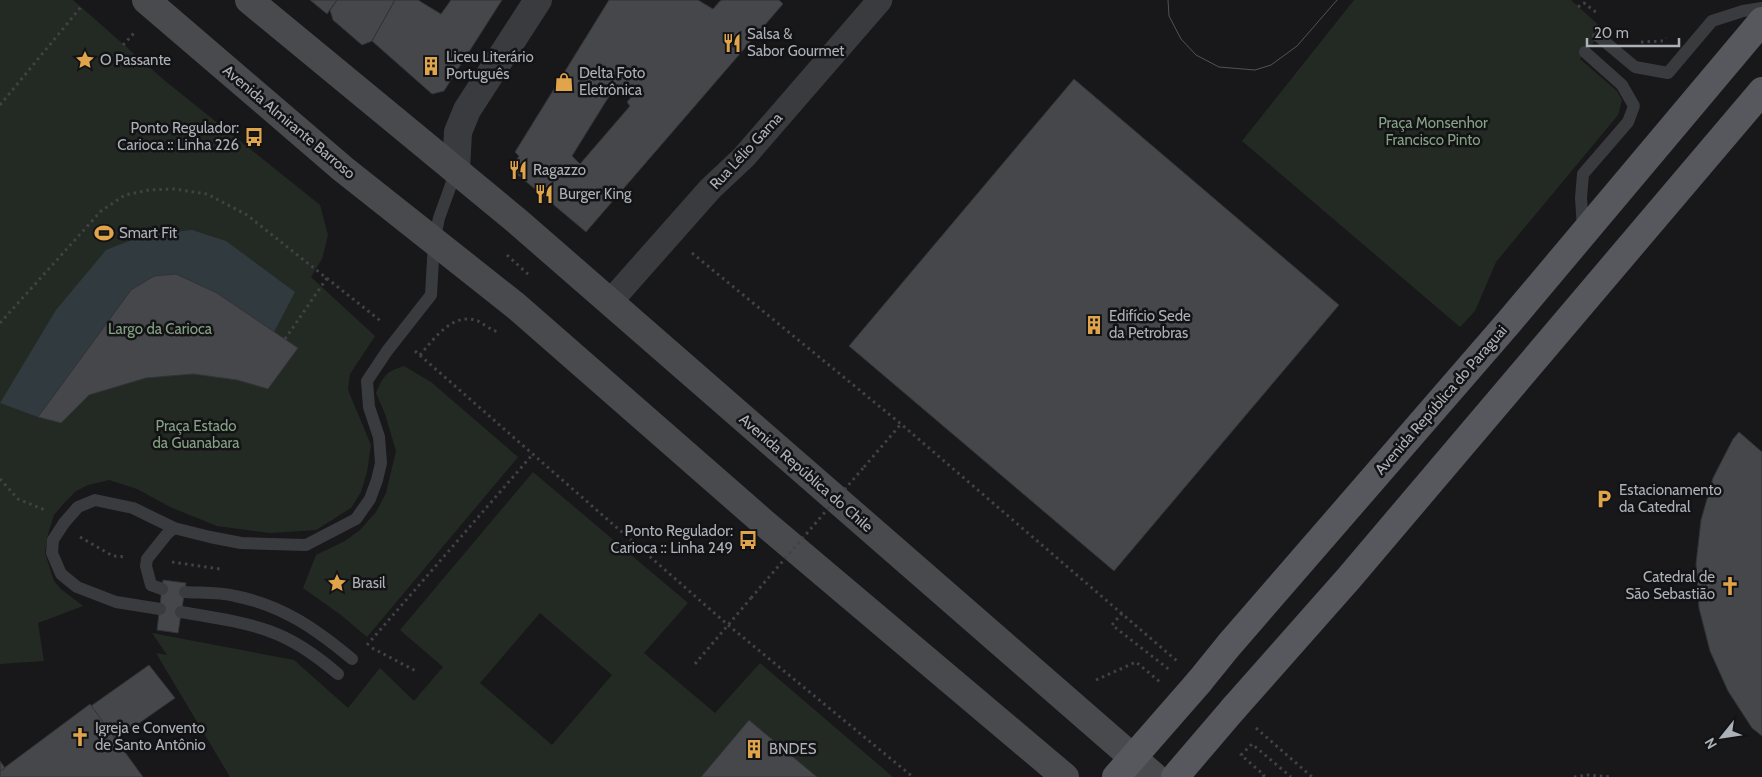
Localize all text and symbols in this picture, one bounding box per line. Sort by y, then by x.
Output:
scale bar [1587,15,1680,47]
text: 20 m [1594,24,1629,42]
place label: Salsa & Sabor Gourmet [747,25,844,60]
restaurant icon: Salsa & Sabor Gourmet [721,32,743,54]
place label: Liceu Literário Português [446,48,534,83]
place icon: O Passante [74,49,96,71]
place label: O Passante [100,51,171,69]
building icon: Liceu Literário Português [420,55,442,77]
street label: Avenida Almirante Barroso [219,61,359,183]
place label: Delta Foto Eletrônica [579,64,645,99]
shop icon: Delta Foto Eletrônica [553,71,575,93]
street label: Rua Lélio Gama [706,108,787,193]
park label: Praça Monsenhor Francisco Pinto [1378,114,1488,149]
place label: Ponto Regulador: Carioca :: Linha 226 [117,119,239,154]
bus stop icon: Ponto Regulador: Carioca :: Linha 226 [243,126,265,148]
restaurant icon: Ragazzo [507,159,529,181]
place label: Ragazzo [533,161,586,179]
restaurant icon: Burger King [533,183,555,205]
place label: Burger King [559,185,632,203]
sports icon: Smart Fit [93,222,115,244]
place label: Smart Fit [119,224,177,242]
place label: Edifício Sede da Petrobras [1109,307,1191,342]
building icon: Edifício Sede da Petrobras [1083,314,1105,336]
park label: Largo da Carioca [108,320,213,338]
street label: Avenida República do Paraguai [1371,322,1511,478]
street label: Avenida República do Chile [736,410,877,536]
park label: Praça Estado da Guanabara [153,417,240,452]
place label: Estacionamento da Catedral [1619,481,1722,516]
parking icon: Estacionamento da Catedral [1593,488,1615,510]
place label: Ponto Regulador: Carioca :: Linha 249 [611,522,733,557]
bus stop icon: Ponto Regulador: Carioca :: Linha 249 [737,529,759,551]
place label: Catedral de São Sebastião [1626,568,1715,603]
place icon: Brasil [326,572,348,594]
place label: Brasil [352,574,386,592]
church icon: Catedral de São Sebastião [1719,575,1741,597]
north arrow [1697,712,1747,762]
place label: Igreja e Convento de Santo Antônio [95,719,206,754]
church icon: Igreja e Convento de Santo Antônio [69,726,91,748]
text: N [1700,735,1721,752]
building icon: BNDES [743,738,765,760]
place label: BNDES [769,740,817,758]

